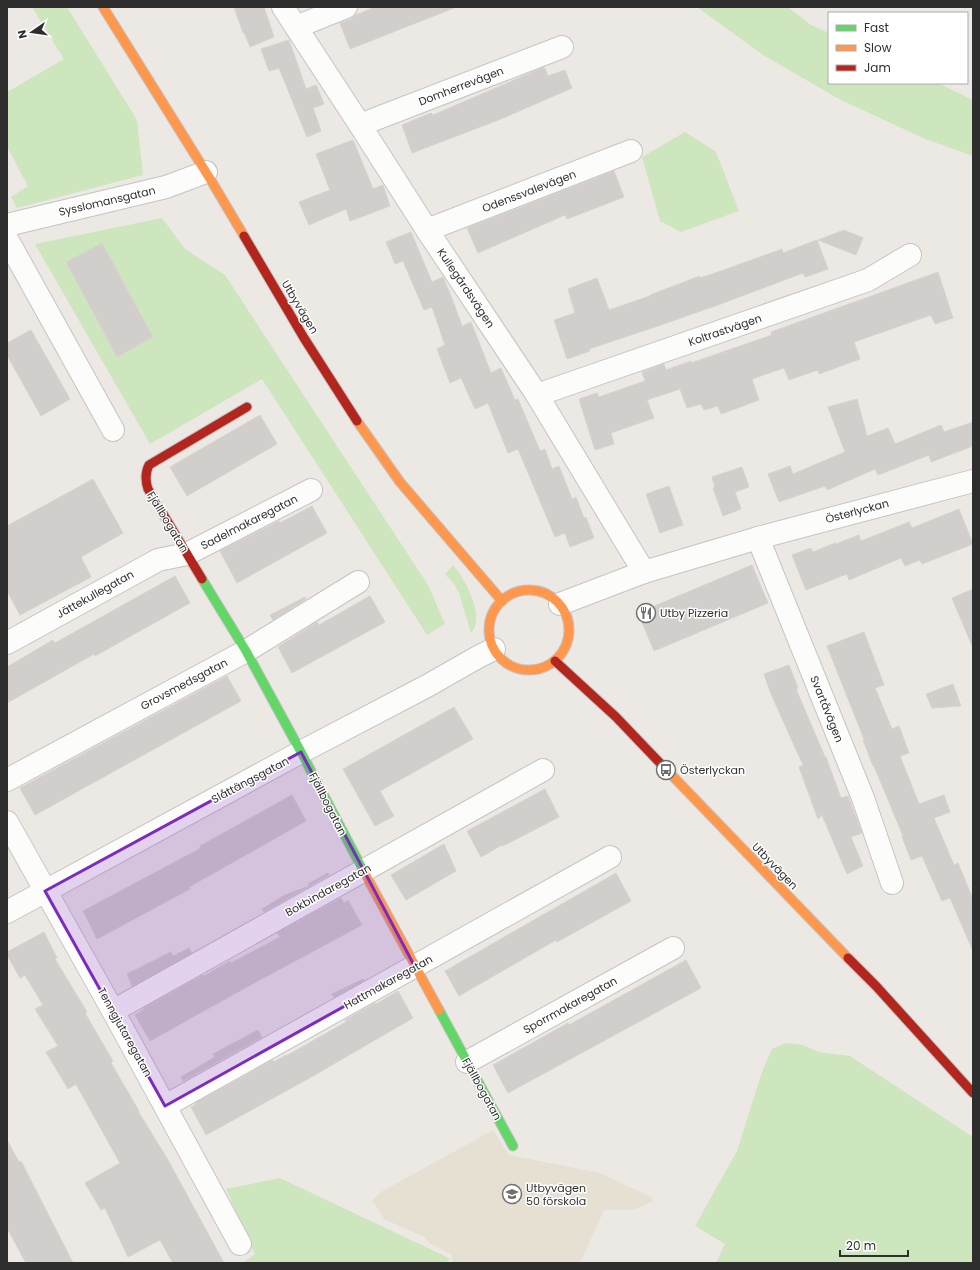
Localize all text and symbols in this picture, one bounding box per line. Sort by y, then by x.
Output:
north arrow [12,12,52,52]
legend [828,12,968,84]
text: Fast [864,19,889,36]
text: N [14,28,31,40]
text: Slow [864,39,892,56]
text: Jam [864,59,891,76]
street label: Domherrevägen [416,62,506,110]
street label: Odenssvalevägen [480,166,578,216]
street label: Sysslomansgatan [57,182,157,220]
street label: Kullegårdsvägen [433,245,499,331]
street label: Utbyvägen [278,277,322,337]
street label: Koltrastvägen [686,310,764,350]
street label: Fjällbogatan [143,488,193,556]
street label: Sadelmakaregatan [198,491,300,553]
street label: Österlyckan [824,495,890,527]
street label: Jättekullegatan [53,566,137,622]
restaurant icon: Utby Pizzeria [635,602,657,624]
place label: Utby Pizzeria [660,605,728,621]
street label: Grovsmedsgatan [138,654,230,714]
street label: Svartåvägen [806,673,848,745]
street label: Slåttängsgatan [208,753,292,807]
bus stop icon: Österlyckan [655,759,677,781]
place label: Österlyckan [680,762,745,778]
street label: Fjällbogatan [305,770,351,838]
street label: Utbyvägen [748,839,802,893]
street label: Bokbindaregatan [282,860,374,920]
street label: Hattmakaregatan [341,951,435,1013]
street label: Sporrmakaregatan [520,972,620,1038]
street label: Tenngjutaregatan [94,984,156,1080]
street label: Fjällbogatan [458,1055,506,1123]
place label: Utbyvägen 50 förskola [526,1180,586,1209]
school or university icon: Utbyvägen 50 förskola [501,1183,523,1205]
scale bar [840,1232,908,1258]
text: 20 m [846,1237,876,1254]

